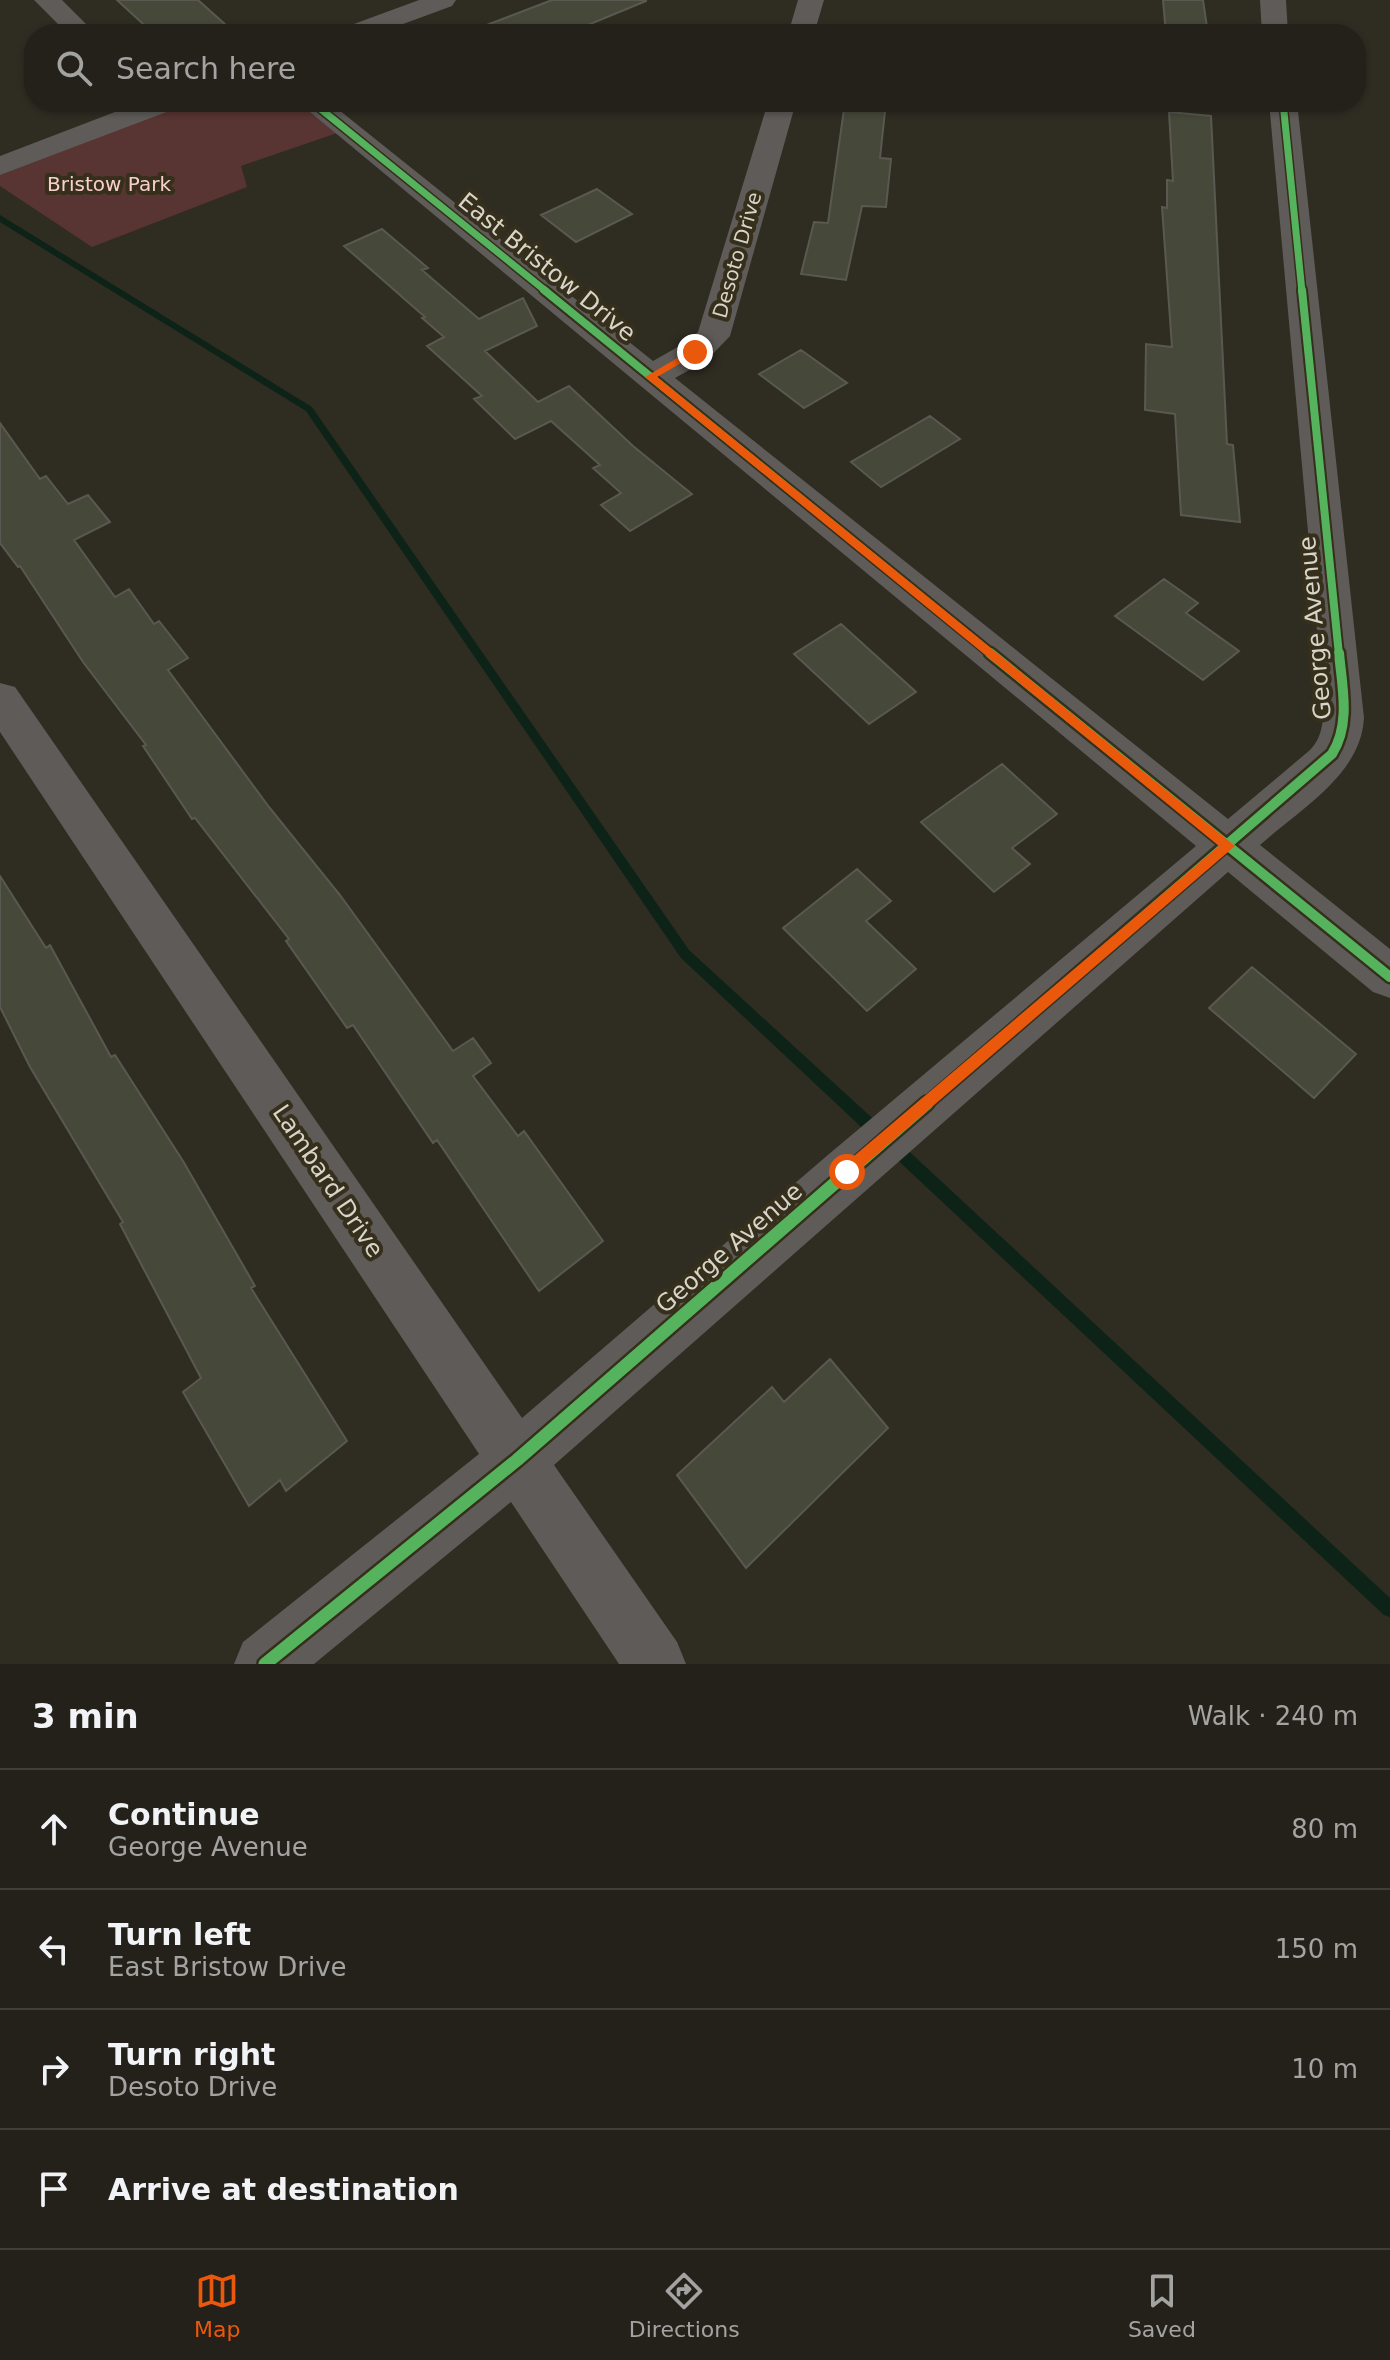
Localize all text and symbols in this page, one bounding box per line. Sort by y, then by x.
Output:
search box [24,24,1366,112]
icon: search [52,46,96,90]
text: Search here [116,51,296,86]
park label: Bristow Park [47,172,171,196]
street label: East Bristow Drive [453,187,641,347]
street label: Desoto Drive [708,189,766,321]
route end [677,334,713,370]
street label: George Avenue [1293,535,1337,721]
street label: Lambard Drive [267,1100,389,1262]
route start [829,1154,865,1190]
street label: George Avenue [650,1177,808,1319]
text: 3 min [32,1696,139,1736]
text: Walk · 240 m [1188,1701,1358,1731]
text: Continue [108,1797,260,1832]
icon: ahead [32,1807,76,1851]
text: 80 m [1291,1814,1358,1844]
text: George Avenue [108,1832,308,1862]
text: Turn left [108,1917,251,1952]
icon: left [32,1927,76,1971]
text: 150 m [1275,1934,1358,1964]
text: East Bristow Drive [108,1952,347,1982]
text: Turn right [108,2037,275,2072]
icon: right [32,2047,76,2091]
text: 10 m [1291,2054,1358,2084]
text: Desoto Drive [108,2072,277,2102]
icon: arrive [32,2167,76,2211]
text: Arrive at destination [108,2172,459,2207]
tab: Map [194,2269,241,2342]
tab: Directions [629,2269,740,2342]
tab: Saved [1128,2269,1196,2342]

